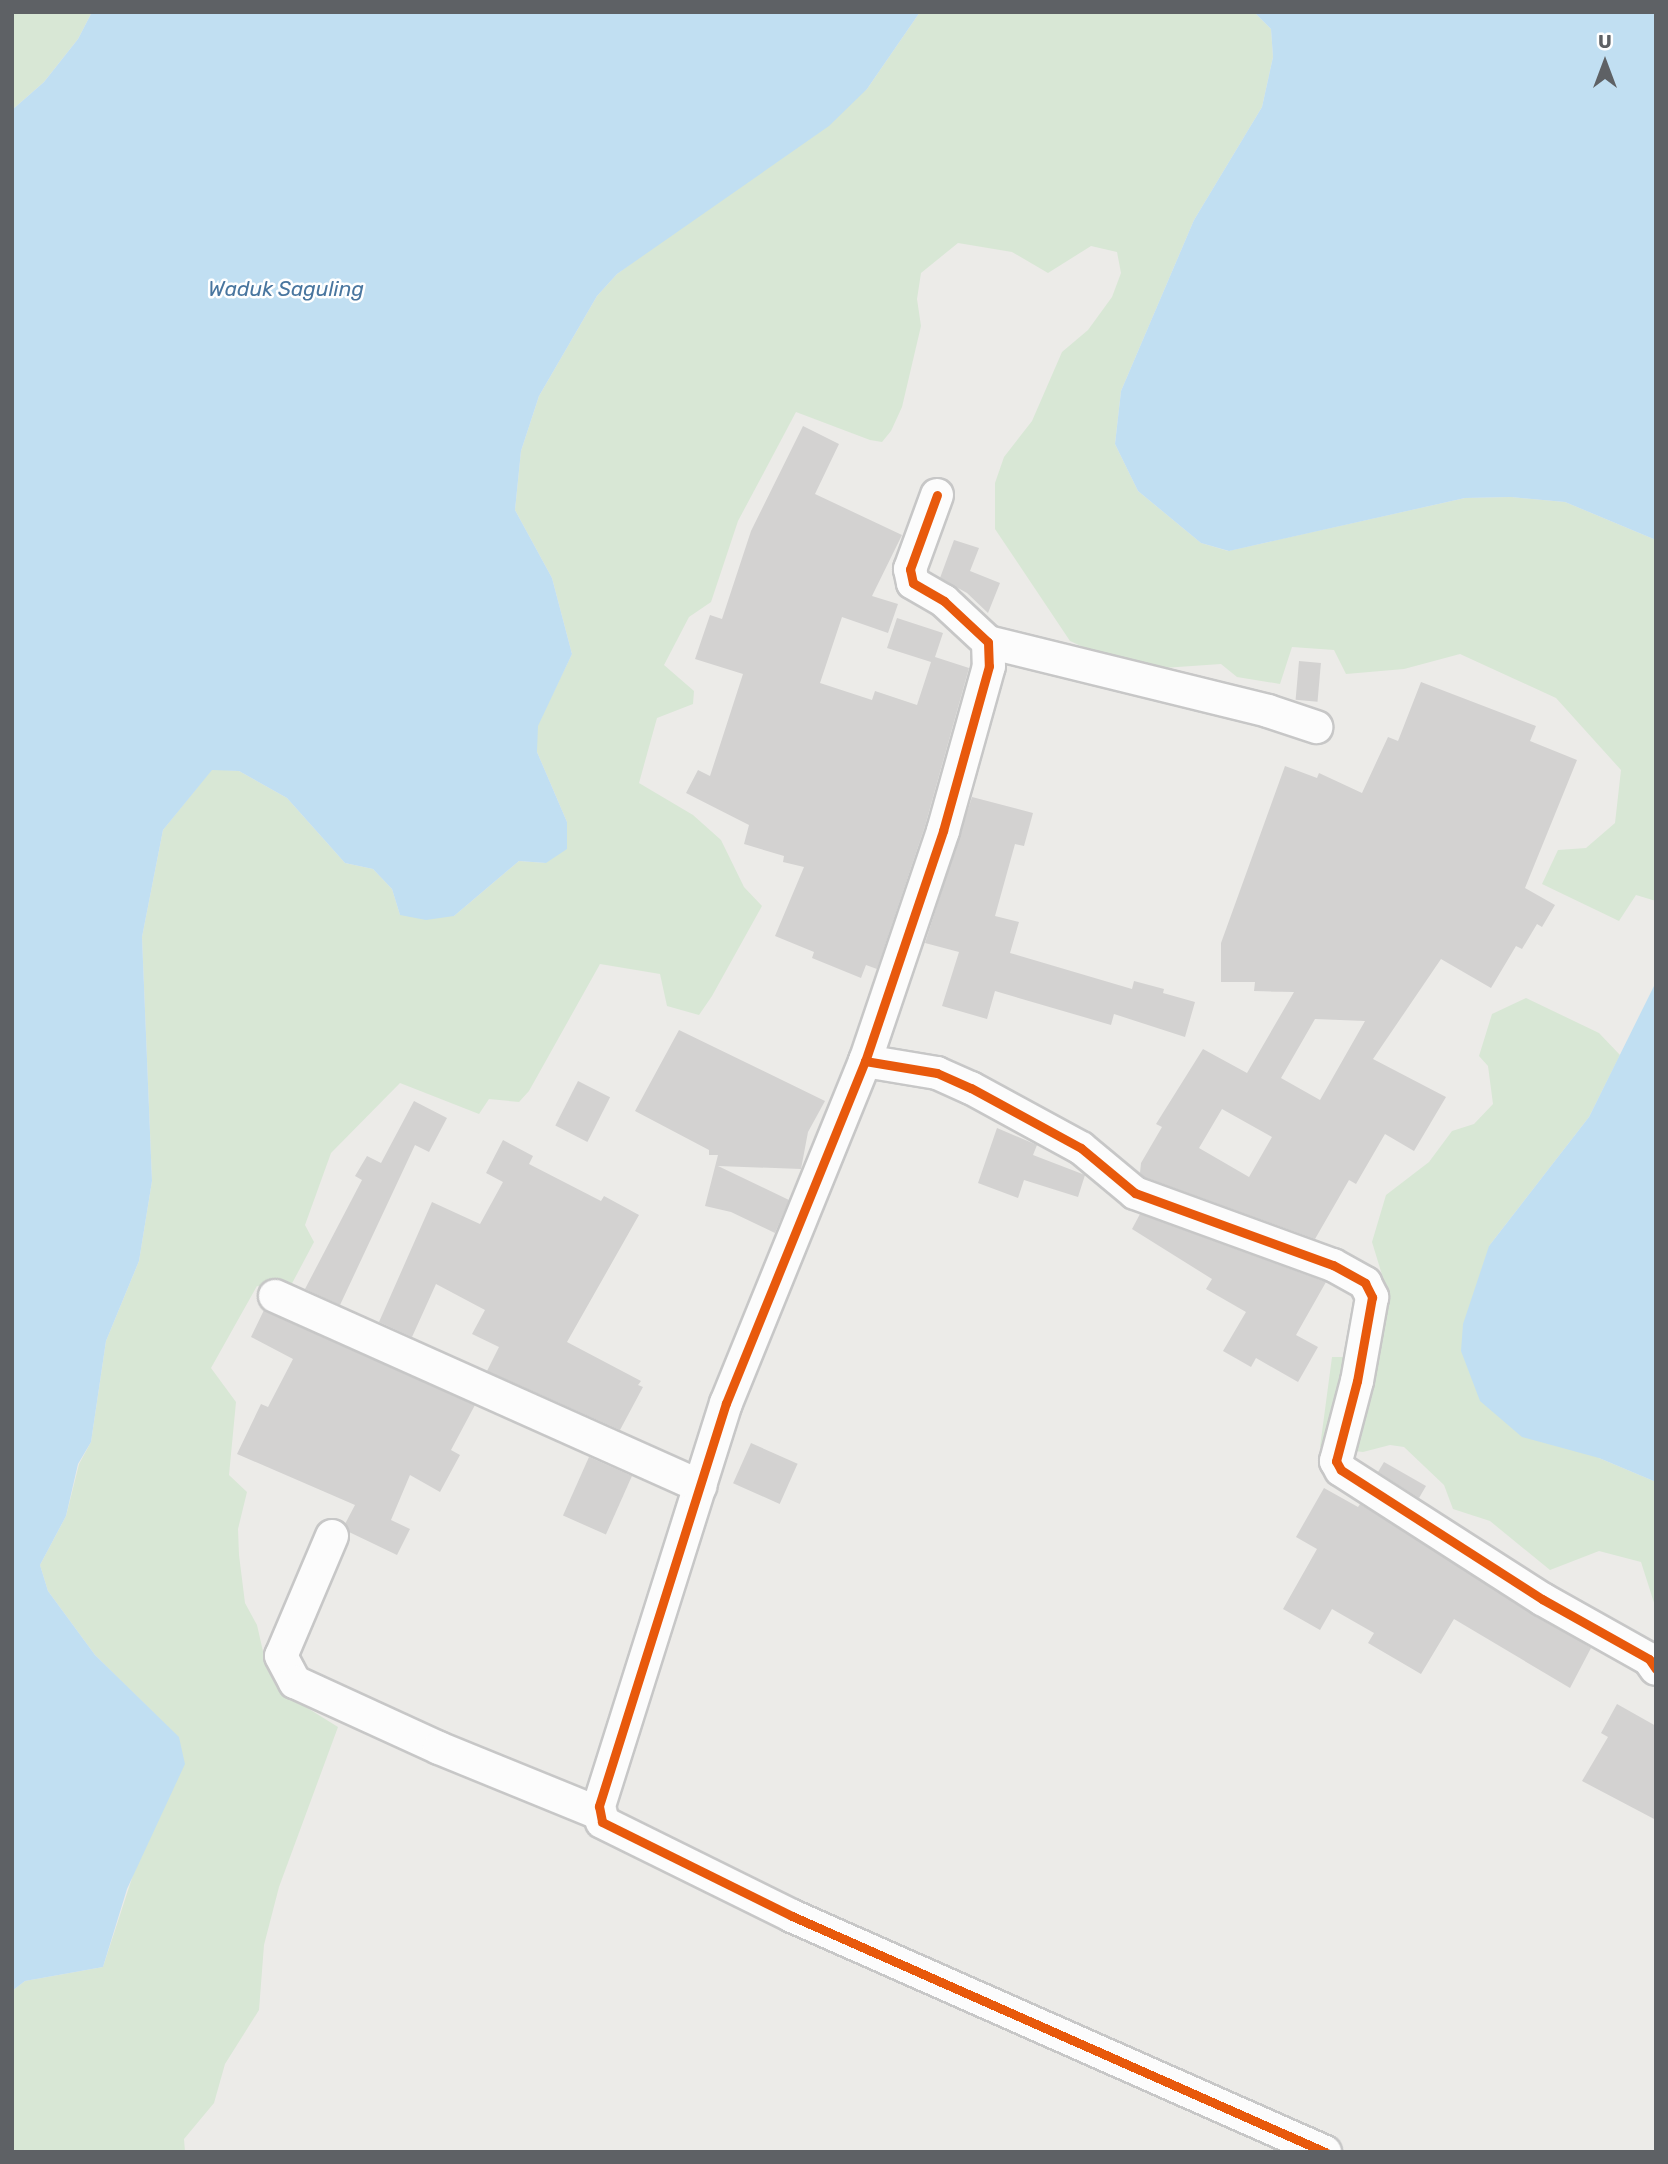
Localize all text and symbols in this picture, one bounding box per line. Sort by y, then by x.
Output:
north arrow [1570,28,1640,98]
text: U [1598,30,1612,53]
water label: Waduk Saguling [208,276,364,302]

